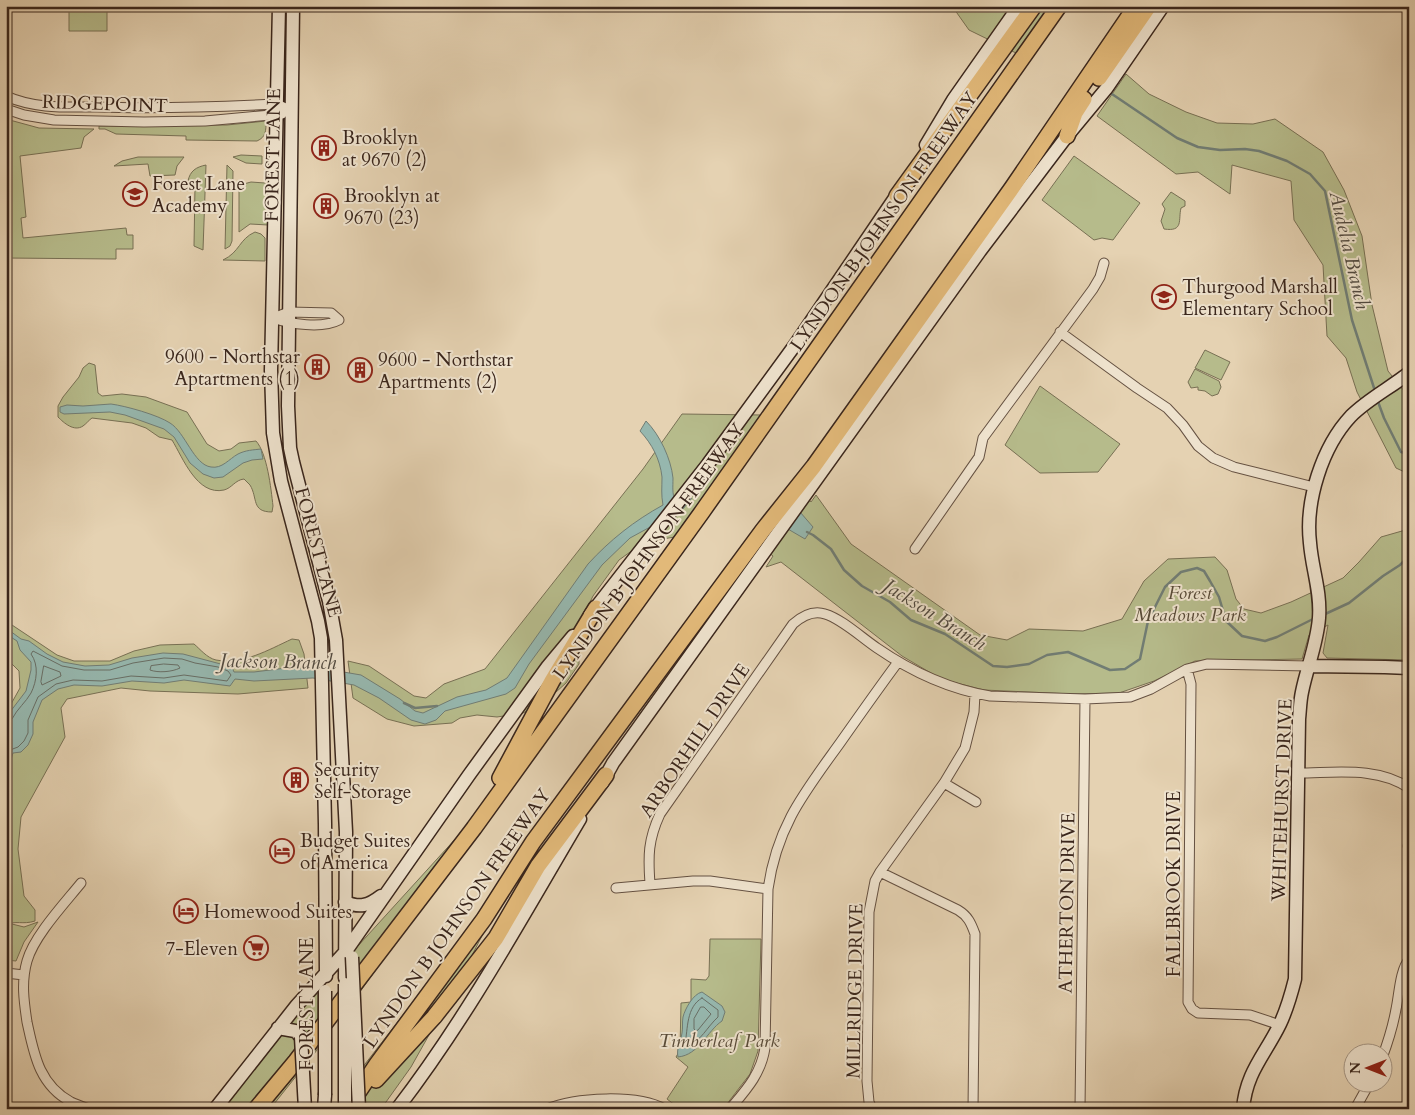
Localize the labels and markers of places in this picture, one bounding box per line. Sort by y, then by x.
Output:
place label: Brooklyn at 9670 (2) [342,125,427,173]
building icon: Brooklyn at 9670 (2) [311,135,337,161]
place label: Forest Lane Academy [152,171,245,219]
school or university icon: Forest Lane Academy [122,181,148,207]
place label: Brooklyn at 9670 (23) [344,183,440,231]
building icon: Brooklyn at 9670 (23) [313,193,339,219]
place label: Thurgood Marshall Elementary School [1182,274,1338,322]
school or university icon: Thurgood Marshall Elementary School [1151,284,1177,310]
place label: 9600 - Northstar Aptartments (1) [165,344,300,392]
place label: 9600 - Northstar Apartments (2) [378,347,513,395]
building icon: 9600 - Northstar Aptartments (1) [304,354,330,380]
building icon: 9600 - Northstar Apartments (2) [347,357,373,383]
place label: Security Self-Storage [314,757,411,805]
building icon: Security Self-Storage [283,767,309,793]
place label: Budget Suites of America [300,828,410,876]
hotel icon: Budget Suites of America [269,838,295,864]
hotel icon: Homewood Suites [173,898,199,924]
place label: Homewood Suites [204,899,352,925]
supermarket icon: 7-Eleven [243,935,269,961]
place label: 7-Eleven [166,936,238,962]

